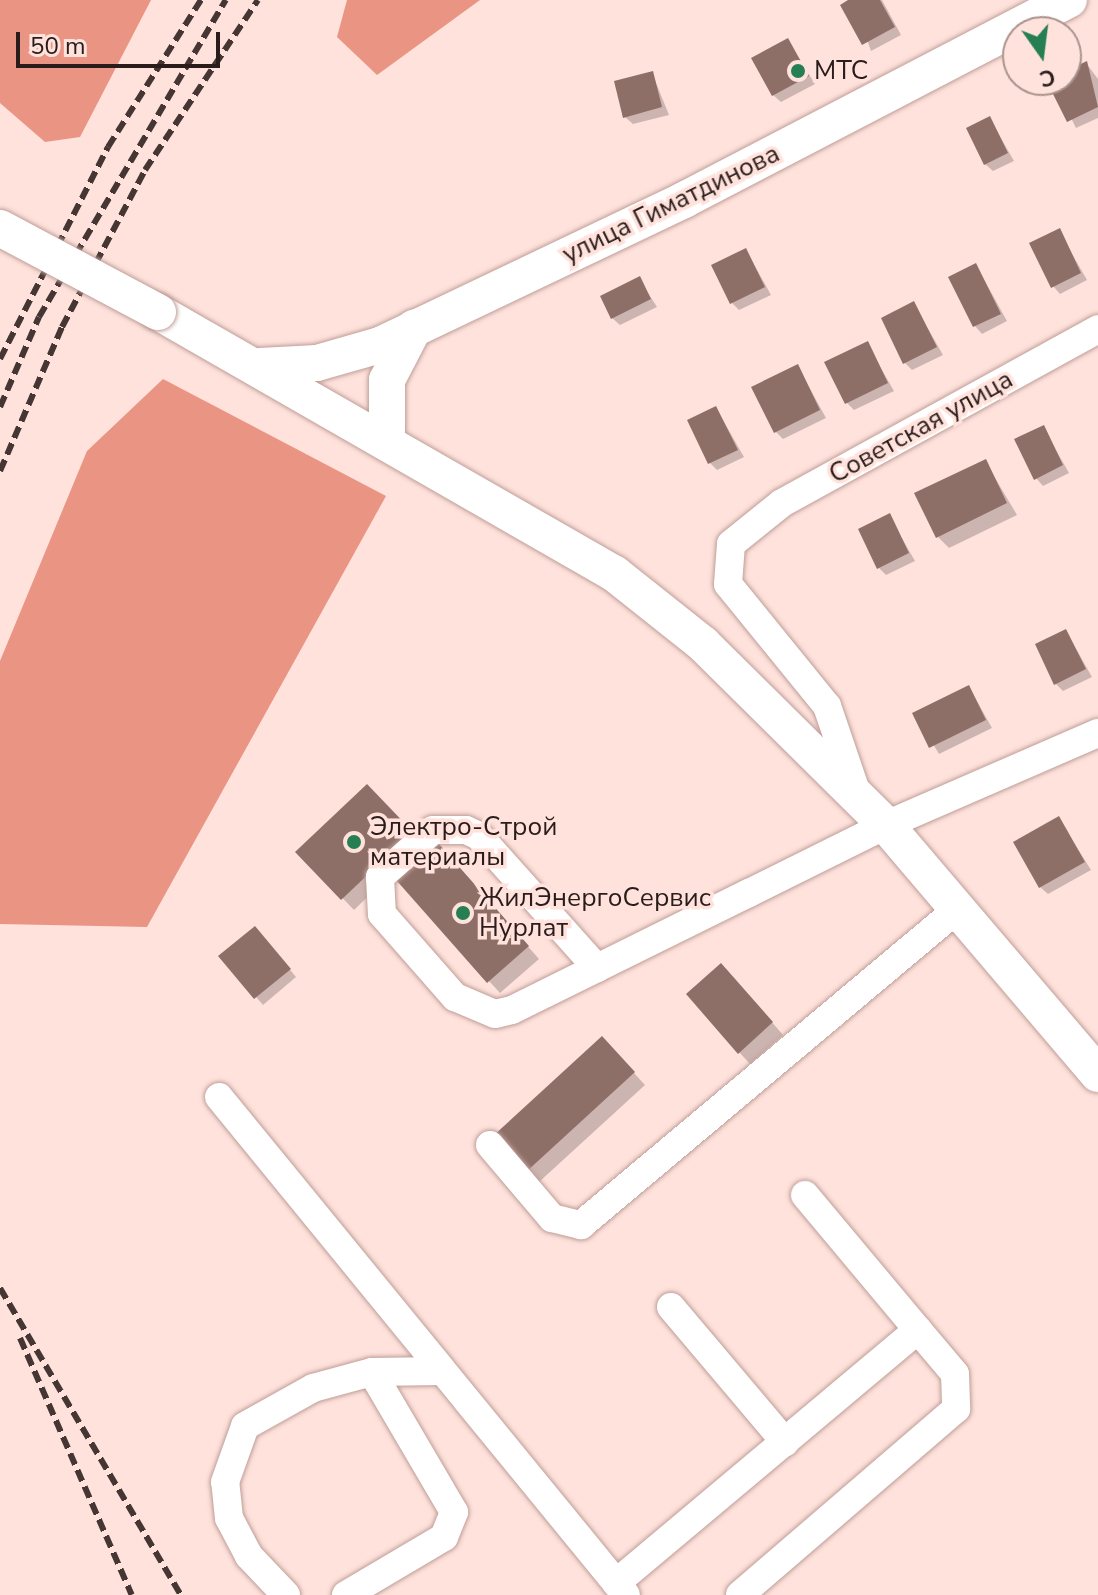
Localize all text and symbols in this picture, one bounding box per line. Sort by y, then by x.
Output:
scale bar [20,16,224,66]
north arrow [1002,16,1082,96]
text: 50 m [30,30,86,62]
place label: МТС [814,55,868,87]
text: С [1036,61,1058,94]
marker: МТС [789,62,807,80]
street label: улица Гиматдинова [557,138,785,270]
street label: Советская улица [824,364,1018,490]
place label: Электро-Строй материалы [370,811,557,872]
marker: Электро-Строй материалы [345,833,363,851]
place label: ЖилЭнергоСервис Нурлат [479,882,711,944]
marker: ЖилЭнергоСервис Нурлат [454,904,472,922]

